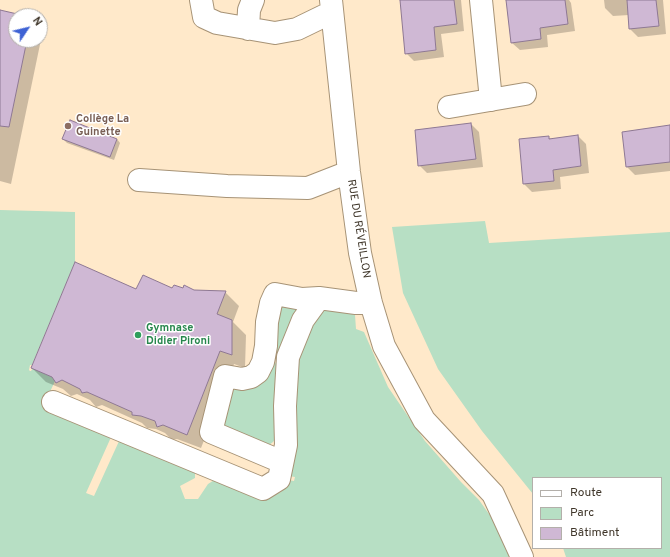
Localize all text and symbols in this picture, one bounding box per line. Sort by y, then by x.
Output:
north arrow [8,8,48,48]
text: N [29,14,45,29]
place label: Collège La Guinette [76,113,129,139]
marker: Collège La Guinette [63,121,73,131]
street label: RUE DU RÉVEILLON [344,179,372,279]
place label: Gymnase Didier Pironi [146,322,210,348]
marker: Gymnase Didier Pironi [133,330,143,340]
legend [532,477,662,549]
text: Route [570,485,602,501]
text: Parc [570,505,594,521]
text: Bâtiment [570,525,620,541]

